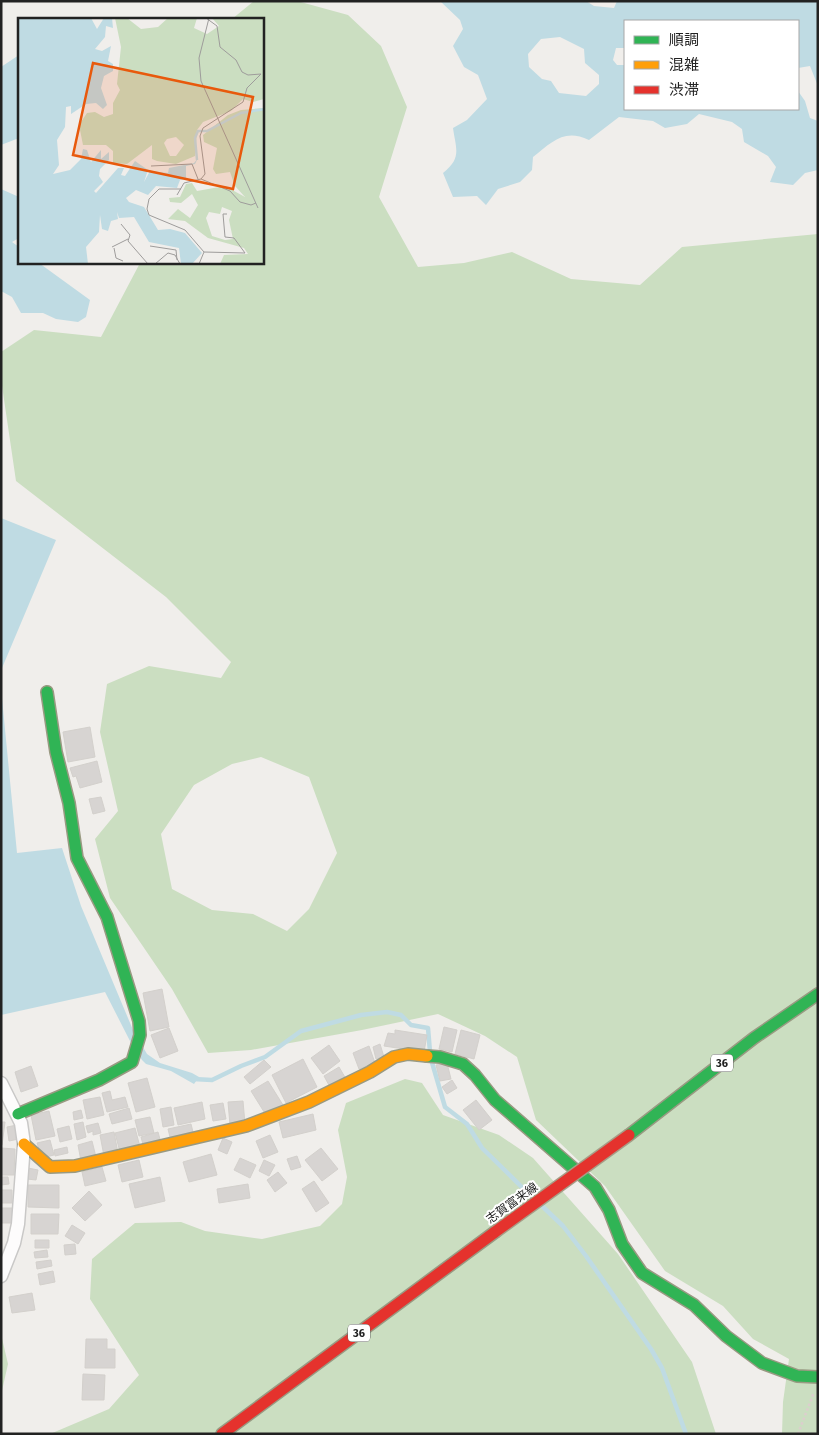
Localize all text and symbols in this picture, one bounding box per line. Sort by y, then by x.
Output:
inset map [18,18,264,264]
legend [624,20,799,110]
text: 順調 [669,31,699,49]
text: 混雑 [669,56,699,74]
text: 渋滞 [669,81,699,99]
road number: 36 [711,1054,733,1072]
street label: 志賀富来線 [484,1180,540,1226]
road number: 36 [348,1325,370,1342]

